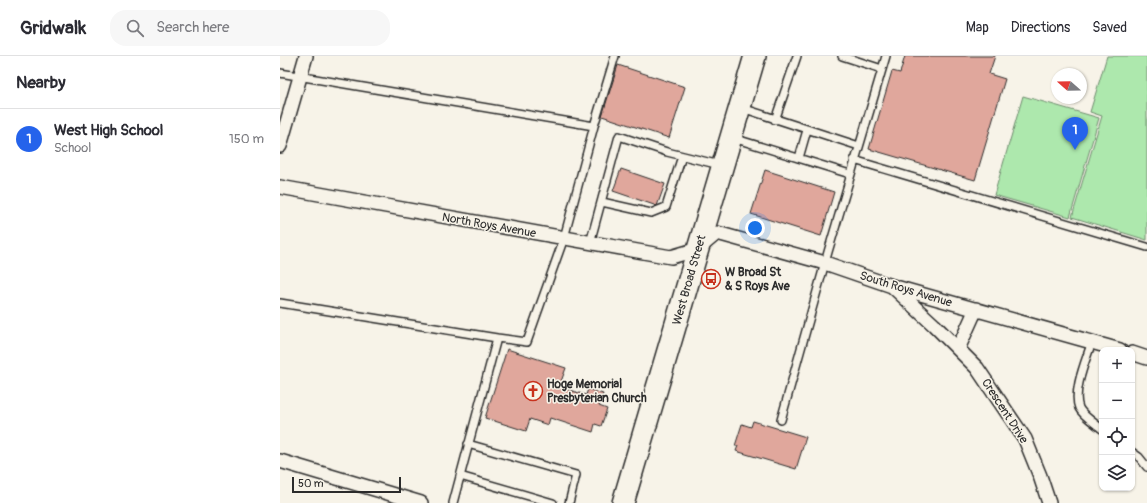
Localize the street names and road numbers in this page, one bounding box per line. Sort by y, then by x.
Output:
street label: North Roys Avenue [441,210,537,241]
street label: West Broad Street [669,233,710,327]
street label: South Roys Avenue [858,268,954,311]
street label: Crescent Drive [978,376,1031,447]

